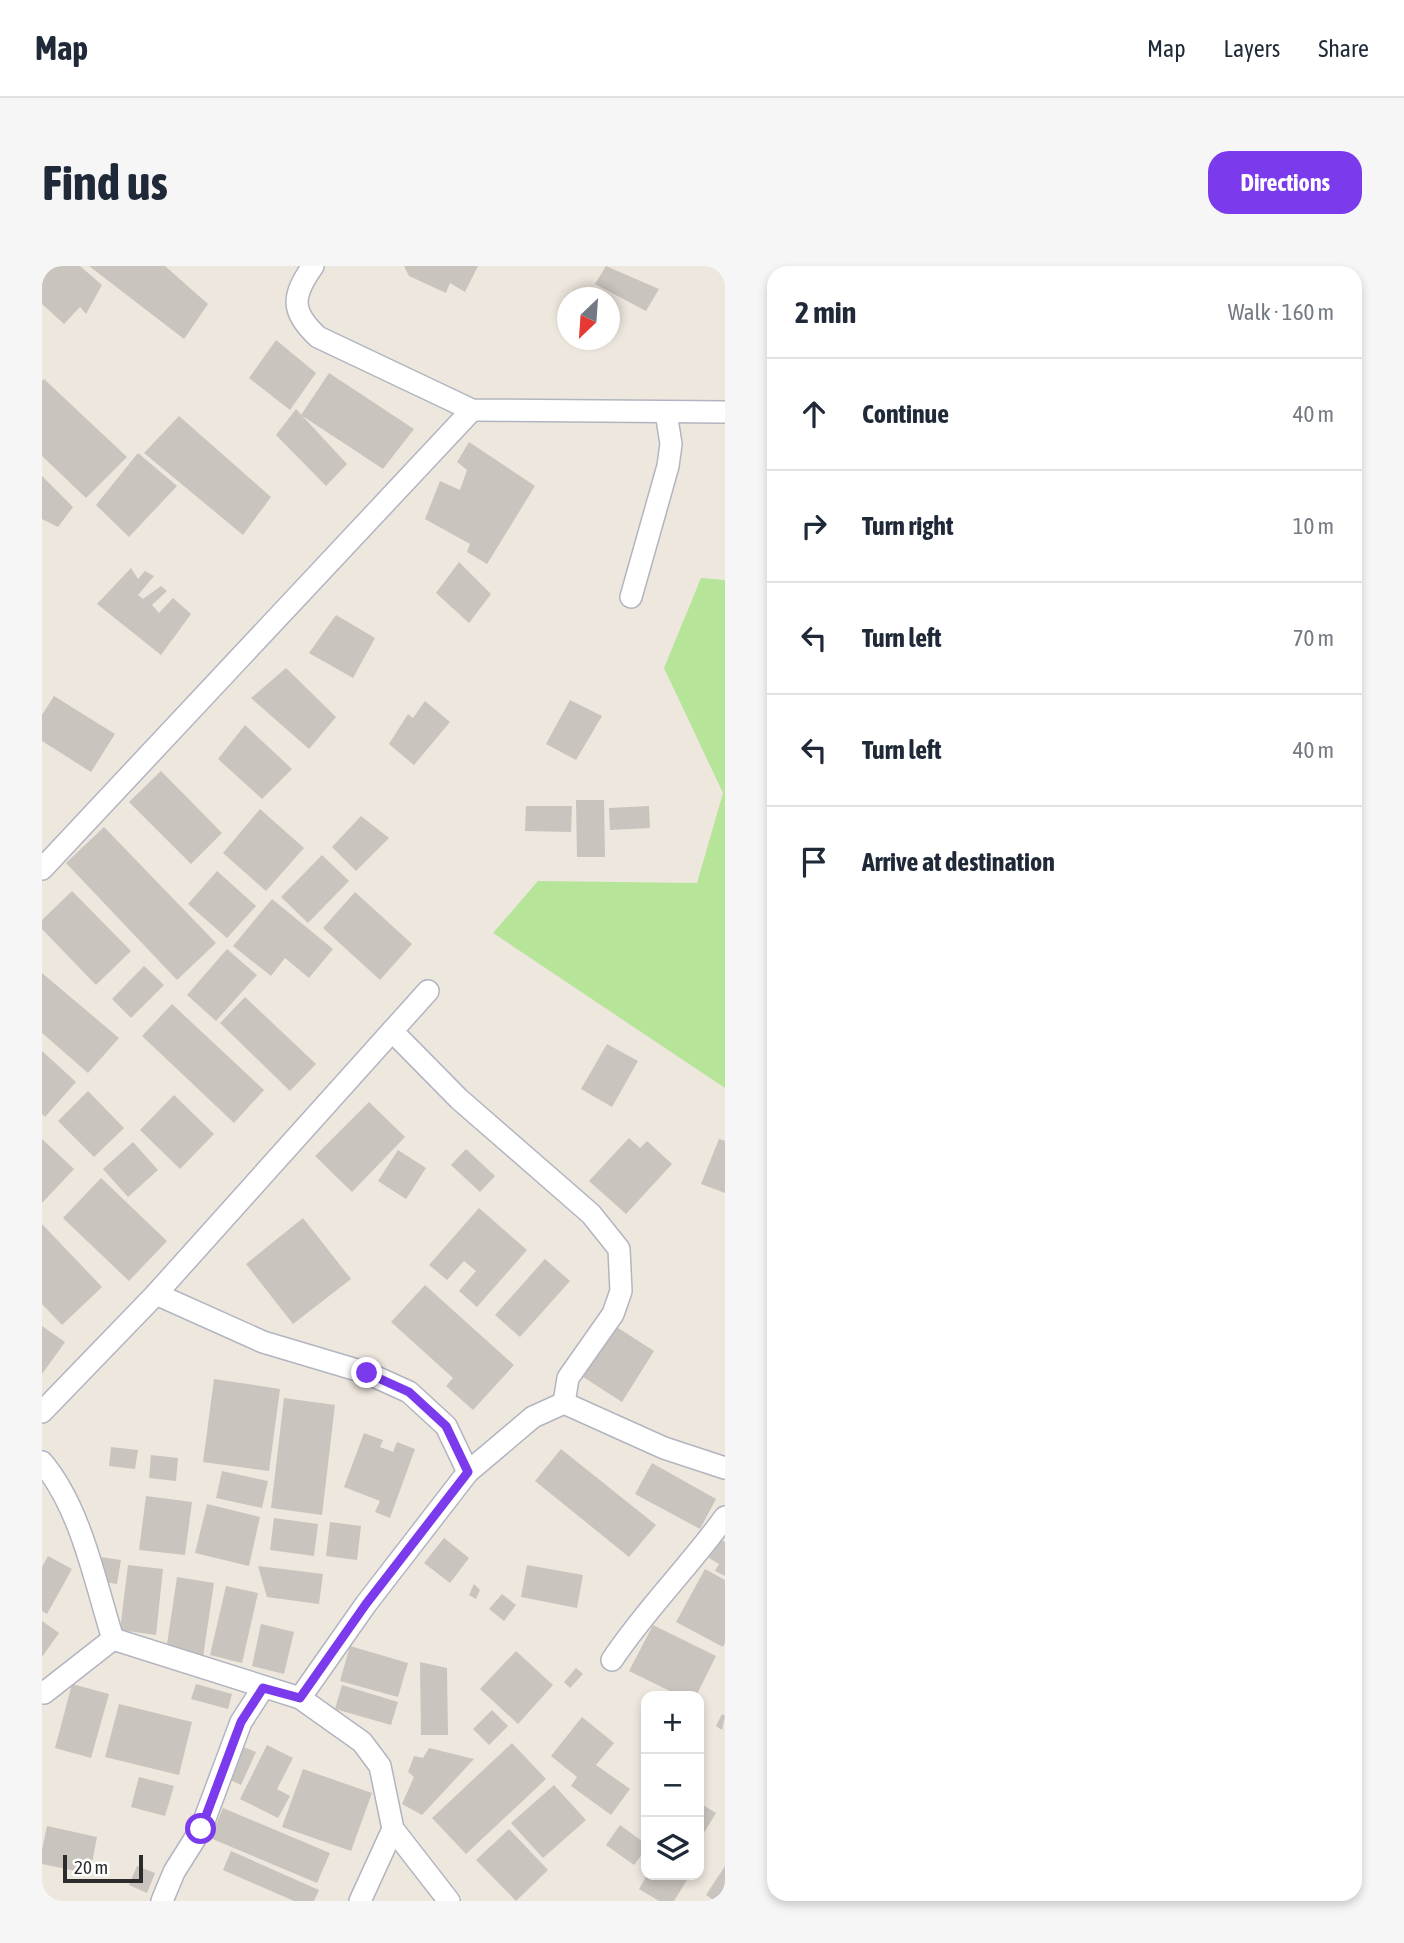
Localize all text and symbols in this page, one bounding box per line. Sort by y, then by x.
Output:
text: Map [35,29,88,67]
text: Map [1147,35,1186,62]
text: Layers [1224,35,1280,62]
text: Share [1318,35,1369,62]
button: Directions [1208,151,1362,214]
text: Find us [42,154,168,210]
north arrow [557,287,620,350]
text: 2 min [795,295,856,329]
text: Walk · 160 m [1228,299,1334,325]
icon: ahead [795,395,833,433]
text: Continue [862,399,949,429]
text: 40 m [1293,401,1334,427]
icon: right [795,507,833,545]
text: Turn right [862,511,953,541]
text: 10 m [1293,513,1334,539]
icon: left [795,619,833,657]
text: Turn left [862,623,942,653]
text: 70 m [1293,625,1334,651]
icon: left [795,731,833,769]
text: Turn left [862,735,942,765]
text: 40 m [1293,737,1334,763]
icon: arrive [795,843,833,881]
text: Arrive at destination [862,847,1055,877]
route end [351,1357,382,1388]
map controls [641,1691,704,1880]
button: + [641,1691,704,1754]
button: − [641,1754,704,1817]
route start [185,1813,216,1844]
button: layers [641,1817,704,1880]
scale bar [63,1852,144,1884]
text: 20 m [74,1856,108,1878]

